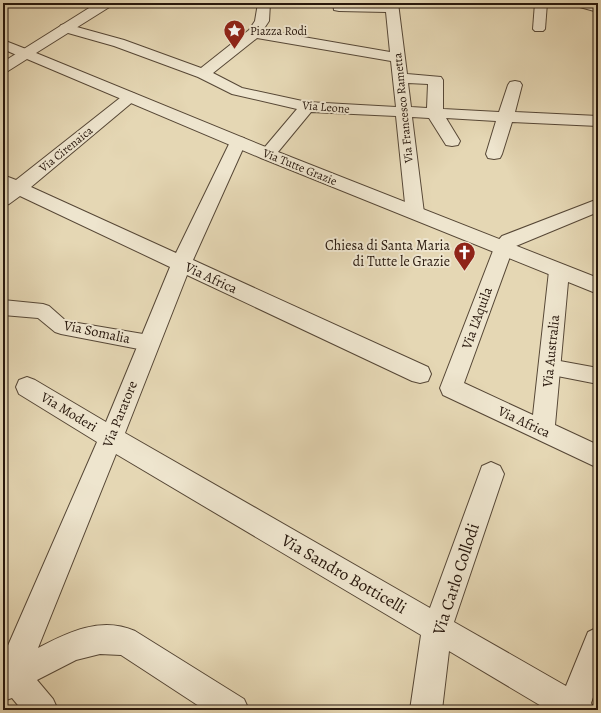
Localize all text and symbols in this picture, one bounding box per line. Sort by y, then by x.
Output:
place icon: Piazza Rodi [221,18,247,51]
place label: Piazza Rodi [250,23,307,39]
street label: Via Francesco Rametta [389,52,417,165]
street label: Via Leone [301,97,350,117]
street label: Via Cirenaica [35,122,97,176]
street label: Via Tutte Grazie [260,144,339,189]
place label: Chiesa di Santa Maria di Tutte le Grazie [325,236,450,271]
church icon: Chiesa di Santa Maria di Tutte le Grazie [452,240,478,273]
street label: Via Africa [181,257,241,299]
street label: Via L'Aquila [457,284,497,353]
street label: Via Australia [538,313,564,389]
street label: Via Somalia [61,315,132,348]
street label: Via Paratore [98,378,142,451]
street label: Via Moderi [36,387,101,436]
street label: Via Africa [494,401,554,443]
street label: Via Carlo Collodi [427,520,485,639]
street label: Via Sandro Botticelli [276,528,411,619]

